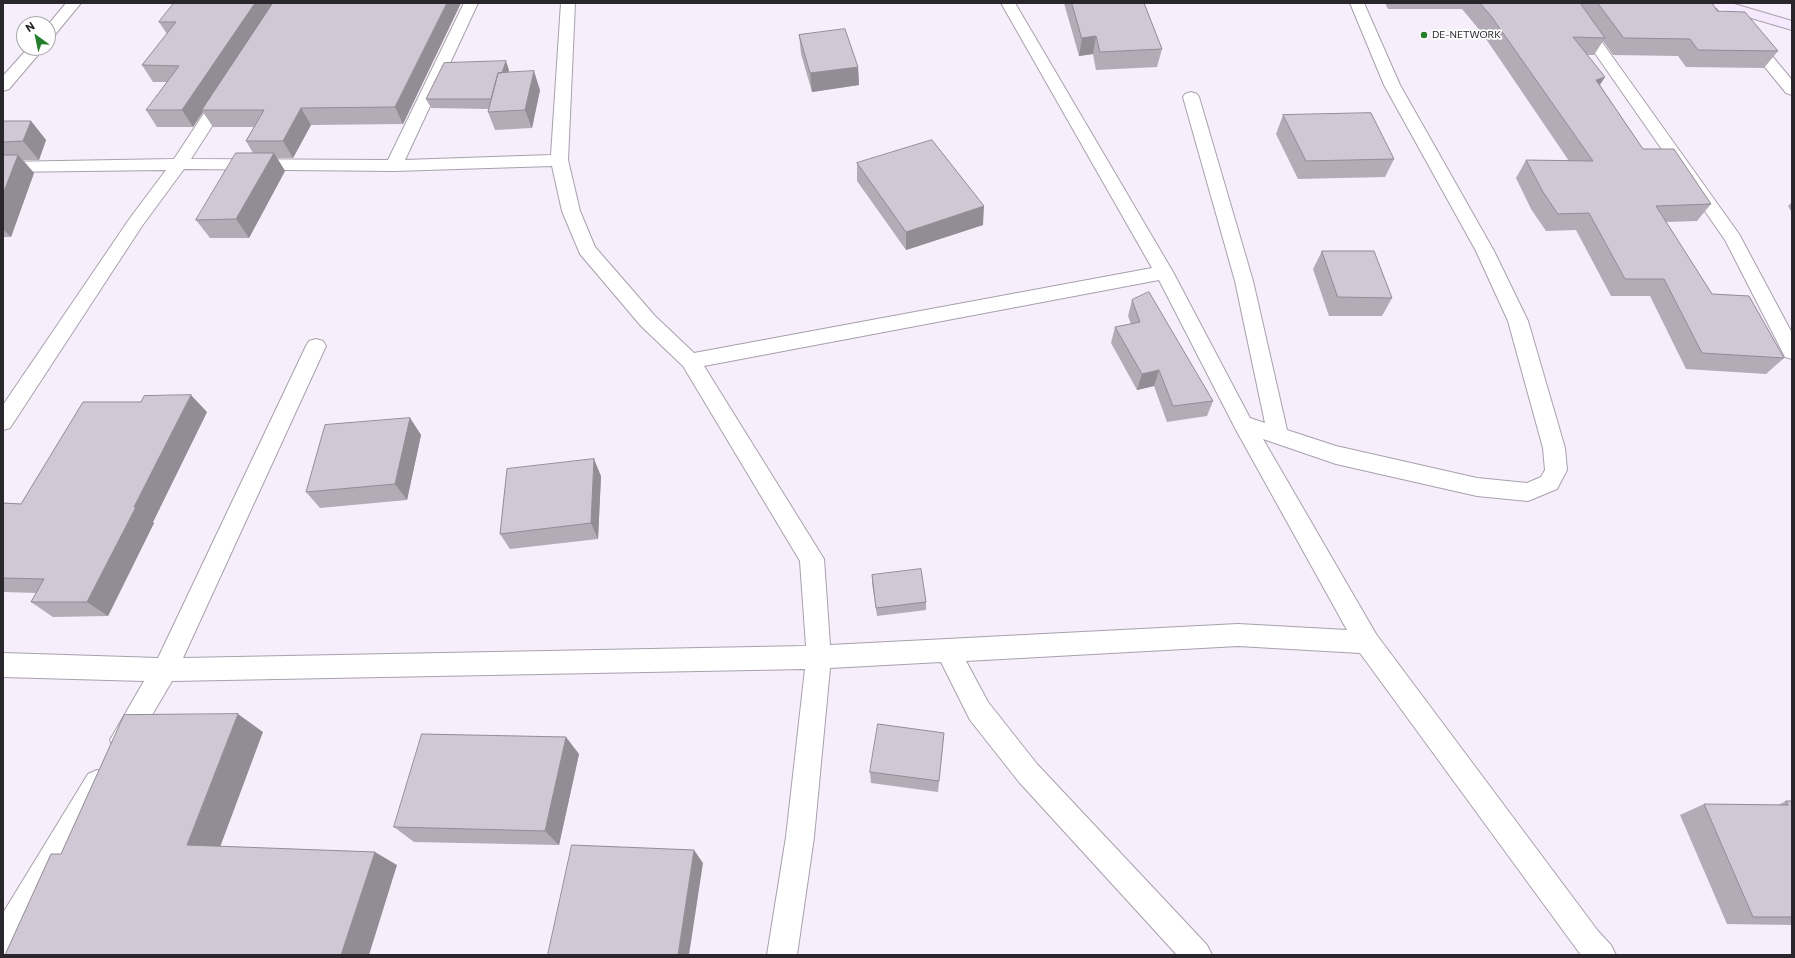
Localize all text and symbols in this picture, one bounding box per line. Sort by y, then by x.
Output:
north arrow [16,16,56,56]
text: N [23,19,37,34]
place label: DE-NETWORK [1432,29,1501,41]
marker: DE-NETWORK [1419,30,1429,40]

